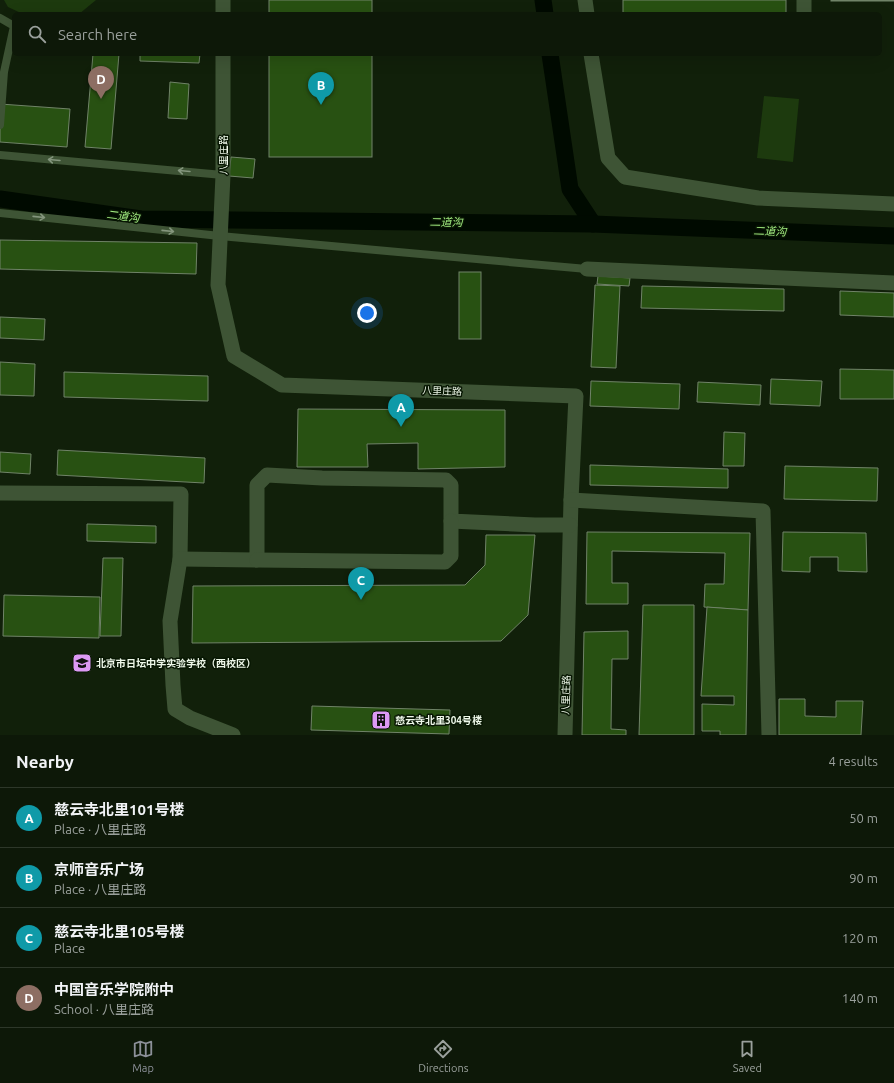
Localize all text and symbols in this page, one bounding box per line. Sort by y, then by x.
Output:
search box [12,12,882,56]
icon: search [26,23,48,45]
text: Search here [58,26,137,43]
pin: D [88,66,114,99]
pin: B [308,72,334,105]
street label: 八里庄路 [218,135,229,175]
one-way arrow [48,156,61,163]
one-way arrow [178,168,191,175]
water label: 二道沟 [106,208,141,224]
one-way arrow [32,213,45,221]
water label: 二道沟 [429,216,464,228]
water label: 二道沟 [753,224,788,238]
one-way arrow [161,227,174,235]
your location [357,303,377,323]
street label: 八里庄路 [422,385,462,397]
pin: A [388,394,414,427]
pin: C [348,567,374,600]
school or university icon: 北京市日坛中学实验学校（西校区） [71,652,93,674]
place label: 北京市日坛中学实验学校（西校区） [96,657,256,669]
street label: 八里庄路 [560,675,572,715]
building icon: 慈云寺北里304号楼 [370,709,392,731]
place label: 慈云寺北里304号楼 [395,715,482,726]
text: Nearby [16,752,74,771]
text: 4 results [828,754,878,768]
text: 慈云寺北里101号楼 [54,801,184,818]
text: A [24,811,34,825]
text: 50 m [849,811,878,825]
text: Place · 八里庄路 [54,822,146,836]
text: 京师音乐广场 [54,861,144,878]
text: B [25,871,33,885]
text: 90 m [849,871,878,885]
text: Place · 八里庄路 [54,882,146,896]
text: 慈云寺北里105号楼 [54,923,184,940]
text: C [25,931,33,945]
text: 120 m [842,931,878,945]
text: Place [54,941,85,955]
text: 中国音乐学院附中 [54,981,174,998]
text: D [24,991,34,1005]
text: 140 m [842,991,878,1005]
text: School · 八里庄路 [54,1002,154,1016]
tab: Map [132,1038,154,1074]
tab: Directions [418,1038,468,1074]
tab: Saved [733,1038,762,1074]

